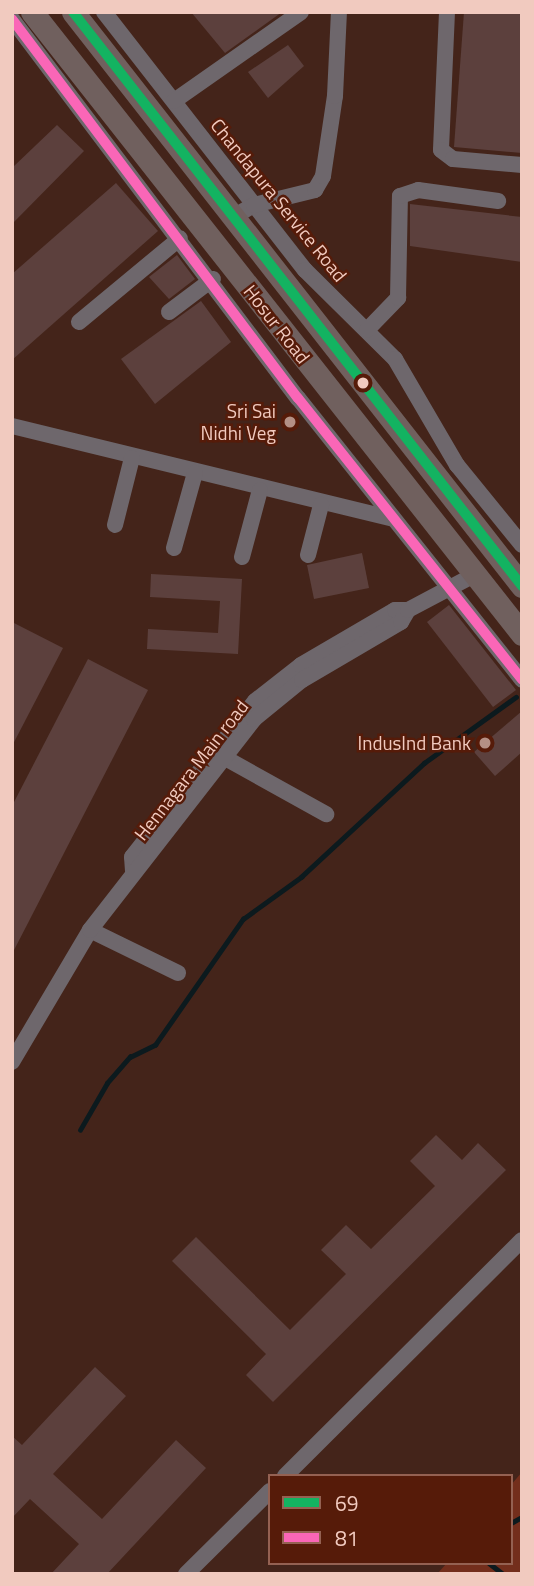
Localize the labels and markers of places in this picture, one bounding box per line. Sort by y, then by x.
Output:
unlabelled marker [356,376,370,390]
place label: Sri Sai Nidhi Veg [201,400,276,444]
marker: Sri Sai Nidhi Veg [282,414,298,430]
place label: IndusInd Bank [358,732,471,754]
marker: IndusInd Bank [477,735,493,751]

